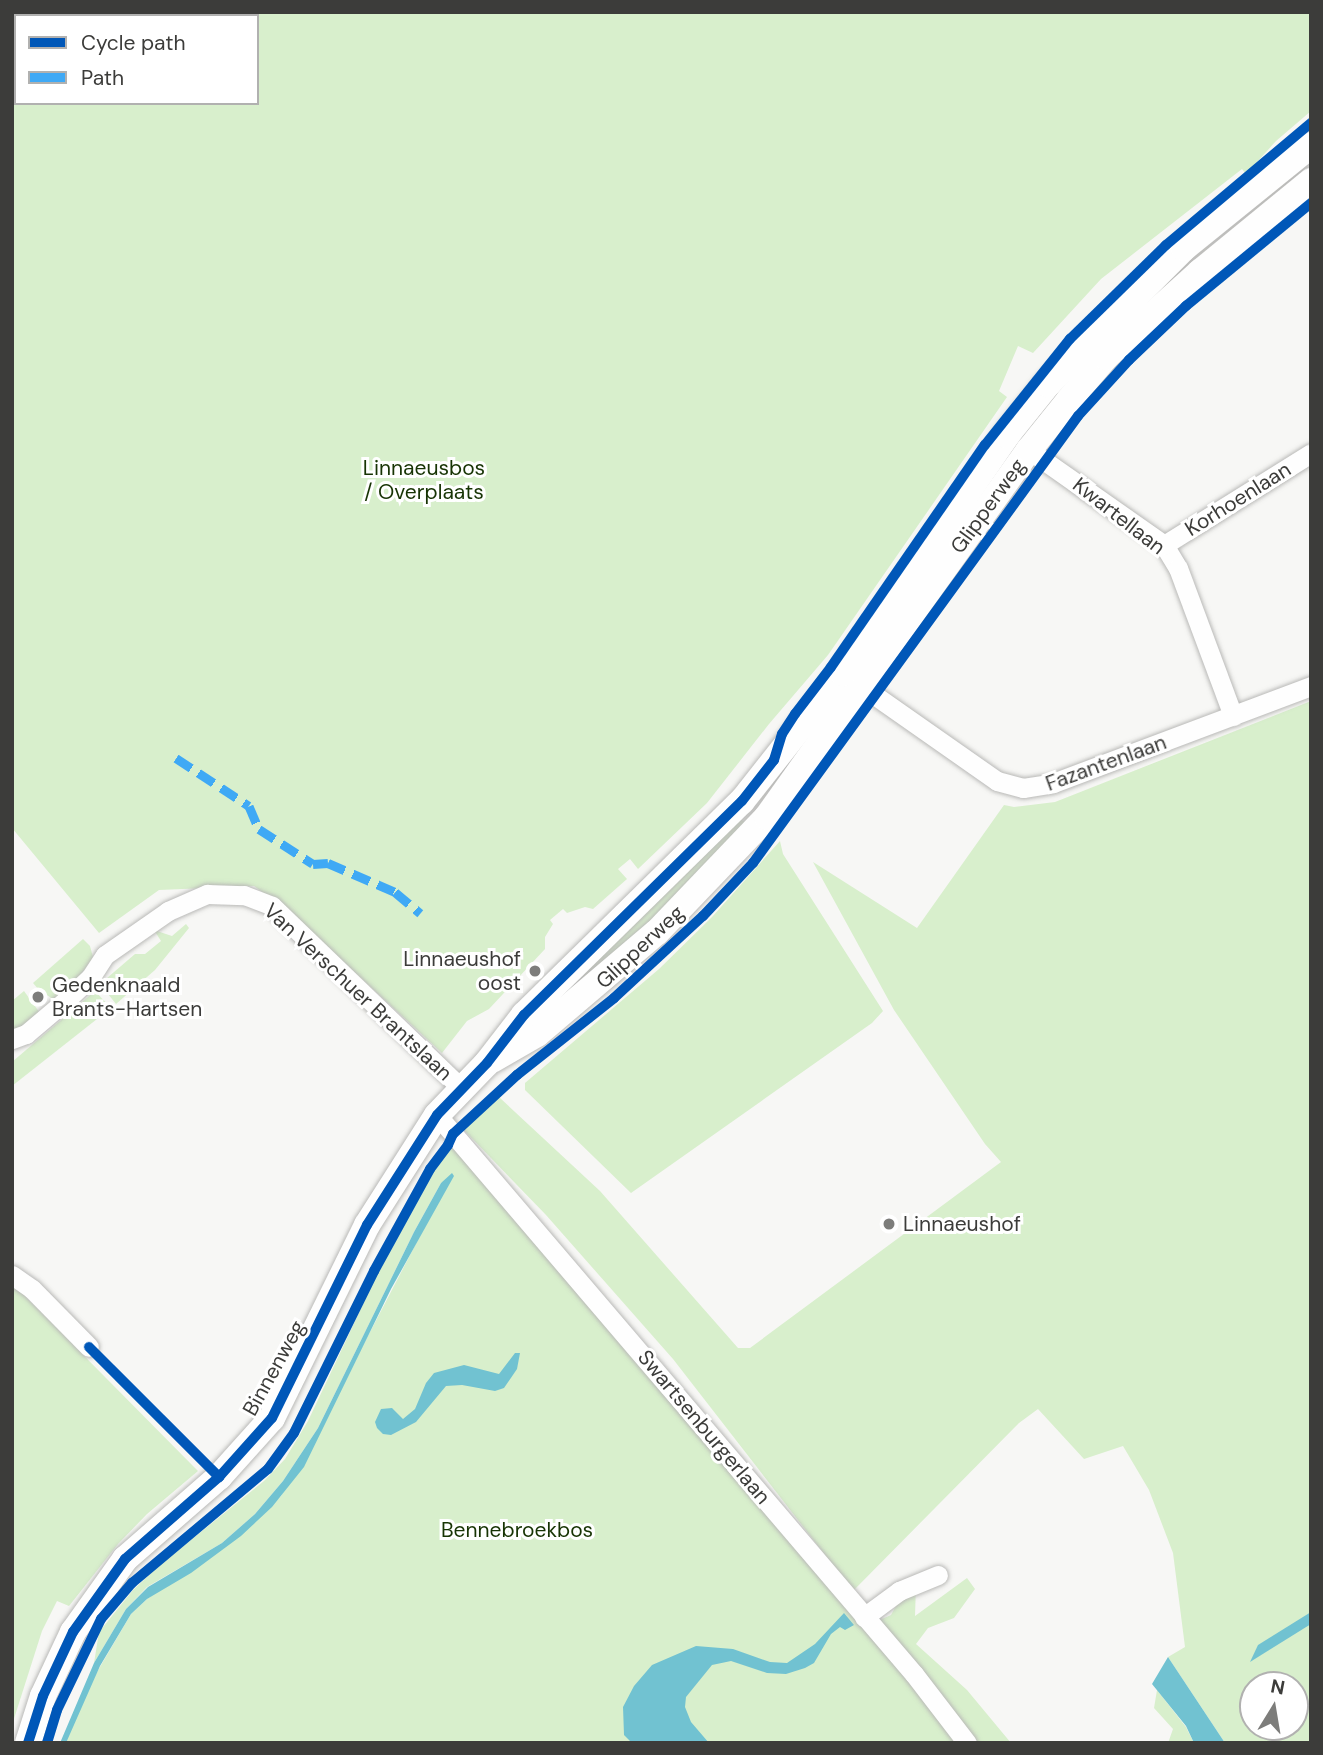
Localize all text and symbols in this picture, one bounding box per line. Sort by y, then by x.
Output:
legend [14,14,259,105]
text: Cycle path [81,29,186,57]
text: Path [81,64,124,92]
street label: Glipperweg [945,454,1031,558]
park label: Linnaeusbos / Overplaats [363,455,485,505]
street label: Korhoenlaan [1180,457,1296,541]
street label: Kwartellaan [1068,472,1170,560]
street label: Fazantenlaan [1042,730,1170,796]
street label: Van Verschuer Brantslaan [259,898,457,1086]
street label: Glipperweg [591,900,689,994]
place label: Linnaeushof oost [403,946,521,996]
marker: Linnaeushof oost [527,963,543,979]
place label: Gedenknaald Brants-Hartsen [52,972,202,1022]
marker: Gedenknaald Brants-Hartsen [30,989,46,1005]
place label: Linnaeushof [903,1211,1021,1237]
marker: Linnaeushof [881,1216,897,1232]
street label: Binnenweg [238,1316,310,1420]
street label: Swartsenburgerlaan [632,1345,776,1509]
park label: Bennebroekbos [441,1517,593,1543]
north arrow [1239,1671,1309,1741]
text: N [1269,1673,1287,1700]

